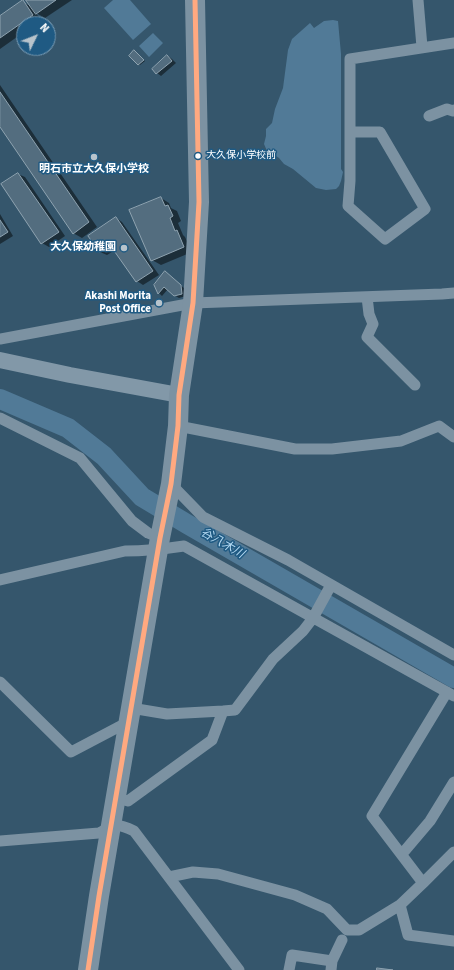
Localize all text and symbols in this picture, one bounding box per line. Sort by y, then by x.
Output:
north arrow [16,16,56,56]
text: N [36,20,52,36]
place label: 大久保小学校前 [206,150,276,162]
marker: 大久保小学校前 [193,151,203,161]
marker: 明石市立大久保小学校 [89,152,99,162]
place label: 明石市立大久保小学校 [39,163,149,177]
place label: 大久保幼稚園 [50,241,116,255]
marker: 大久保幼稚園 [119,243,129,253]
place label: Akashi Morita Post Office [85,290,151,316]
marker: Akashi Morita Post Office [154,298,164,308]
water label: 谷八木川 [198,526,246,562]

